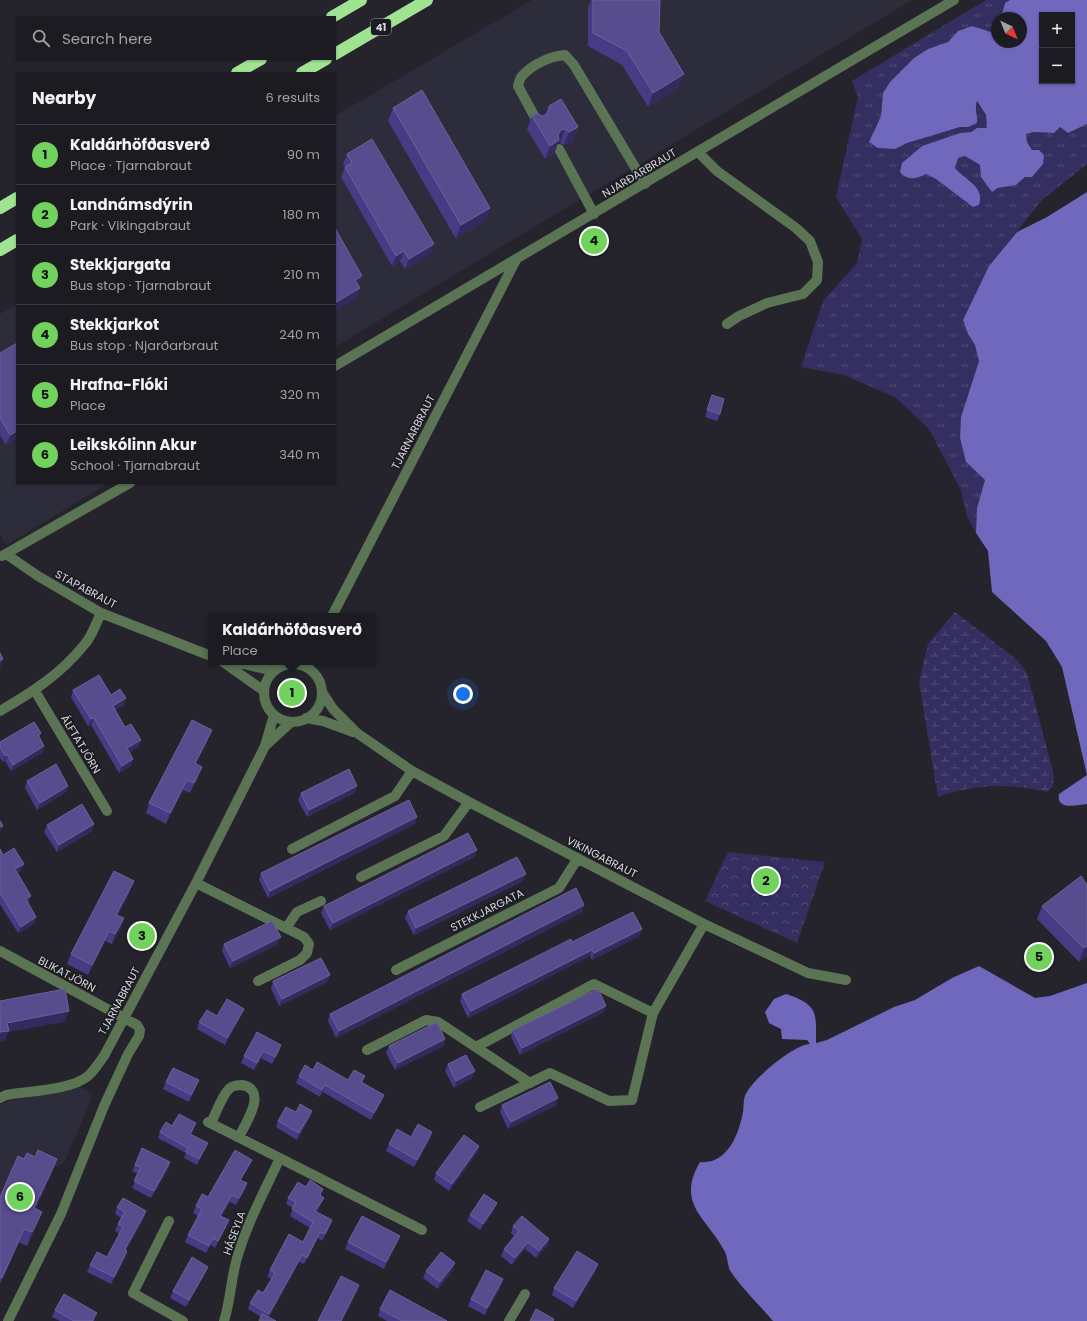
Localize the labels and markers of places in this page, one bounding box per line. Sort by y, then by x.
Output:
pin: 4 [581,226,607,256]
pin: 1 [279,678,305,708]
pin: 2 [753,866,779,896]
pin: 3 [129,921,155,951]
pin: 5 [1026,942,1052,972]
pin: 6 [7,1182,33,1212]

